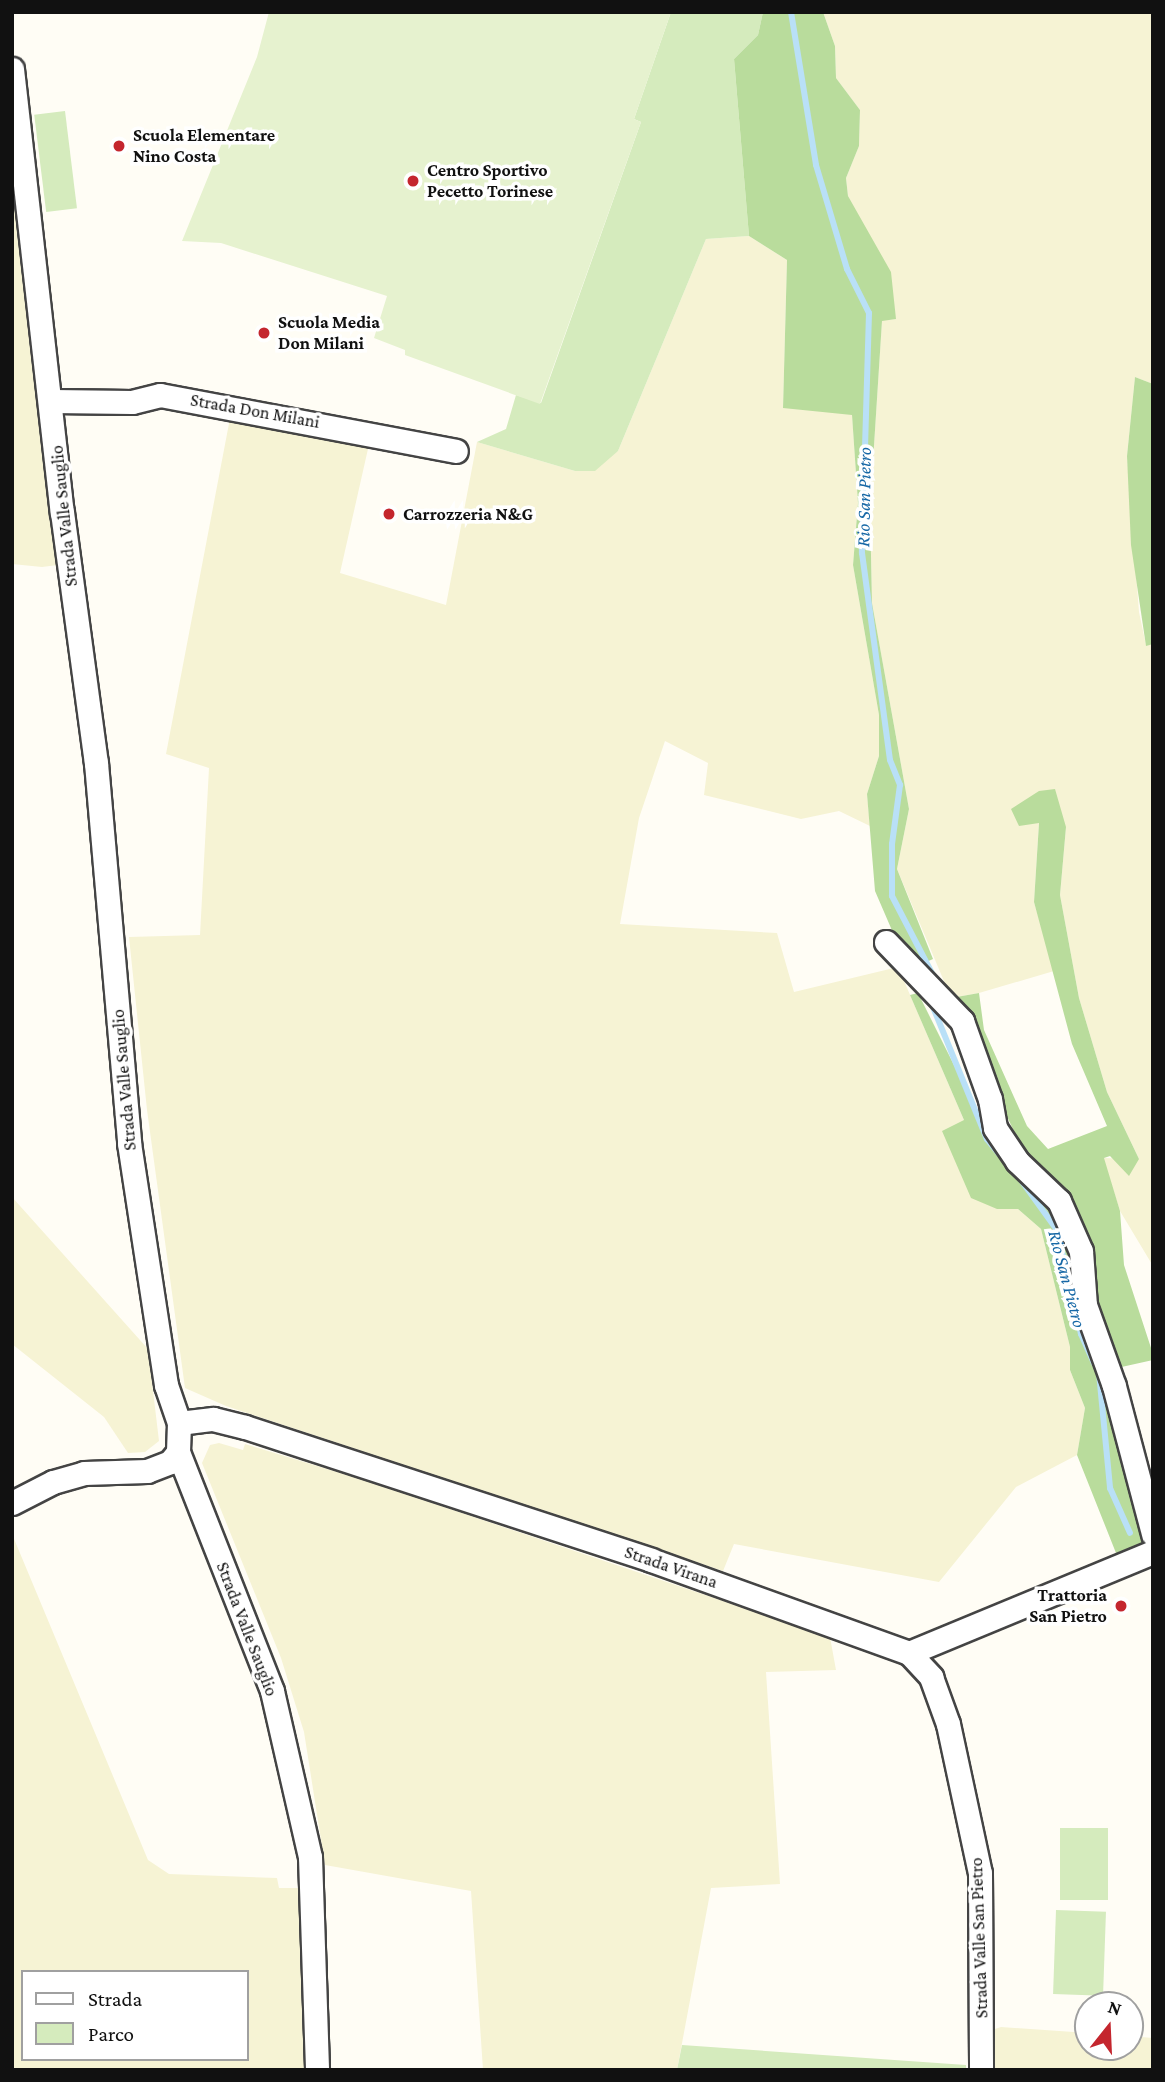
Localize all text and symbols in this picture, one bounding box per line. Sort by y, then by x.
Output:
place label: Scuola Elementare Nino Costa [133,125,275,168]
marker: Scuola Elementare Nino Costa [111,138,127,154]
place label: Centro Sportivo Pecetto Torinese [427,160,553,202]
marker: Centro Sportivo Pecetto Torinese [405,173,421,189]
place label: Scuola Media Don Milani [278,312,380,354]
marker: Scuola Media Don Milani [256,325,272,341]
street label: Strada Don Milani [189,389,321,433]
street label: Strada Valle Sauglio [46,444,82,588]
water label: Rio San Pietro [852,447,876,547]
place label: Carrozzeria N&G [403,503,533,525]
marker: Carrozzeria N&G [381,506,397,522]
street label: Strada Valle Sauglio [107,1008,141,1152]
water label: Rio San Pietro [1043,1228,1091,1330]
street label: Strada Virana [622,1541,720,1593]
street label: Strada Valle Sauglio [212,1559,282,1699]
place label: Trattoria San Pietro [1029,1585,1107,1628]
marker: Trattoria San Pietro [1113,1598,1129,1614]
street label: Strada Valle San Pietro [965,1857,993,2019]
legend [21,1970,248,2061]
text: Strada [88,1987,142,2011]
north arrow [1074,1991,1144,2061]
text: N [1106,1995,1124,2019]
text: Parco [88,2022,134,2046]

